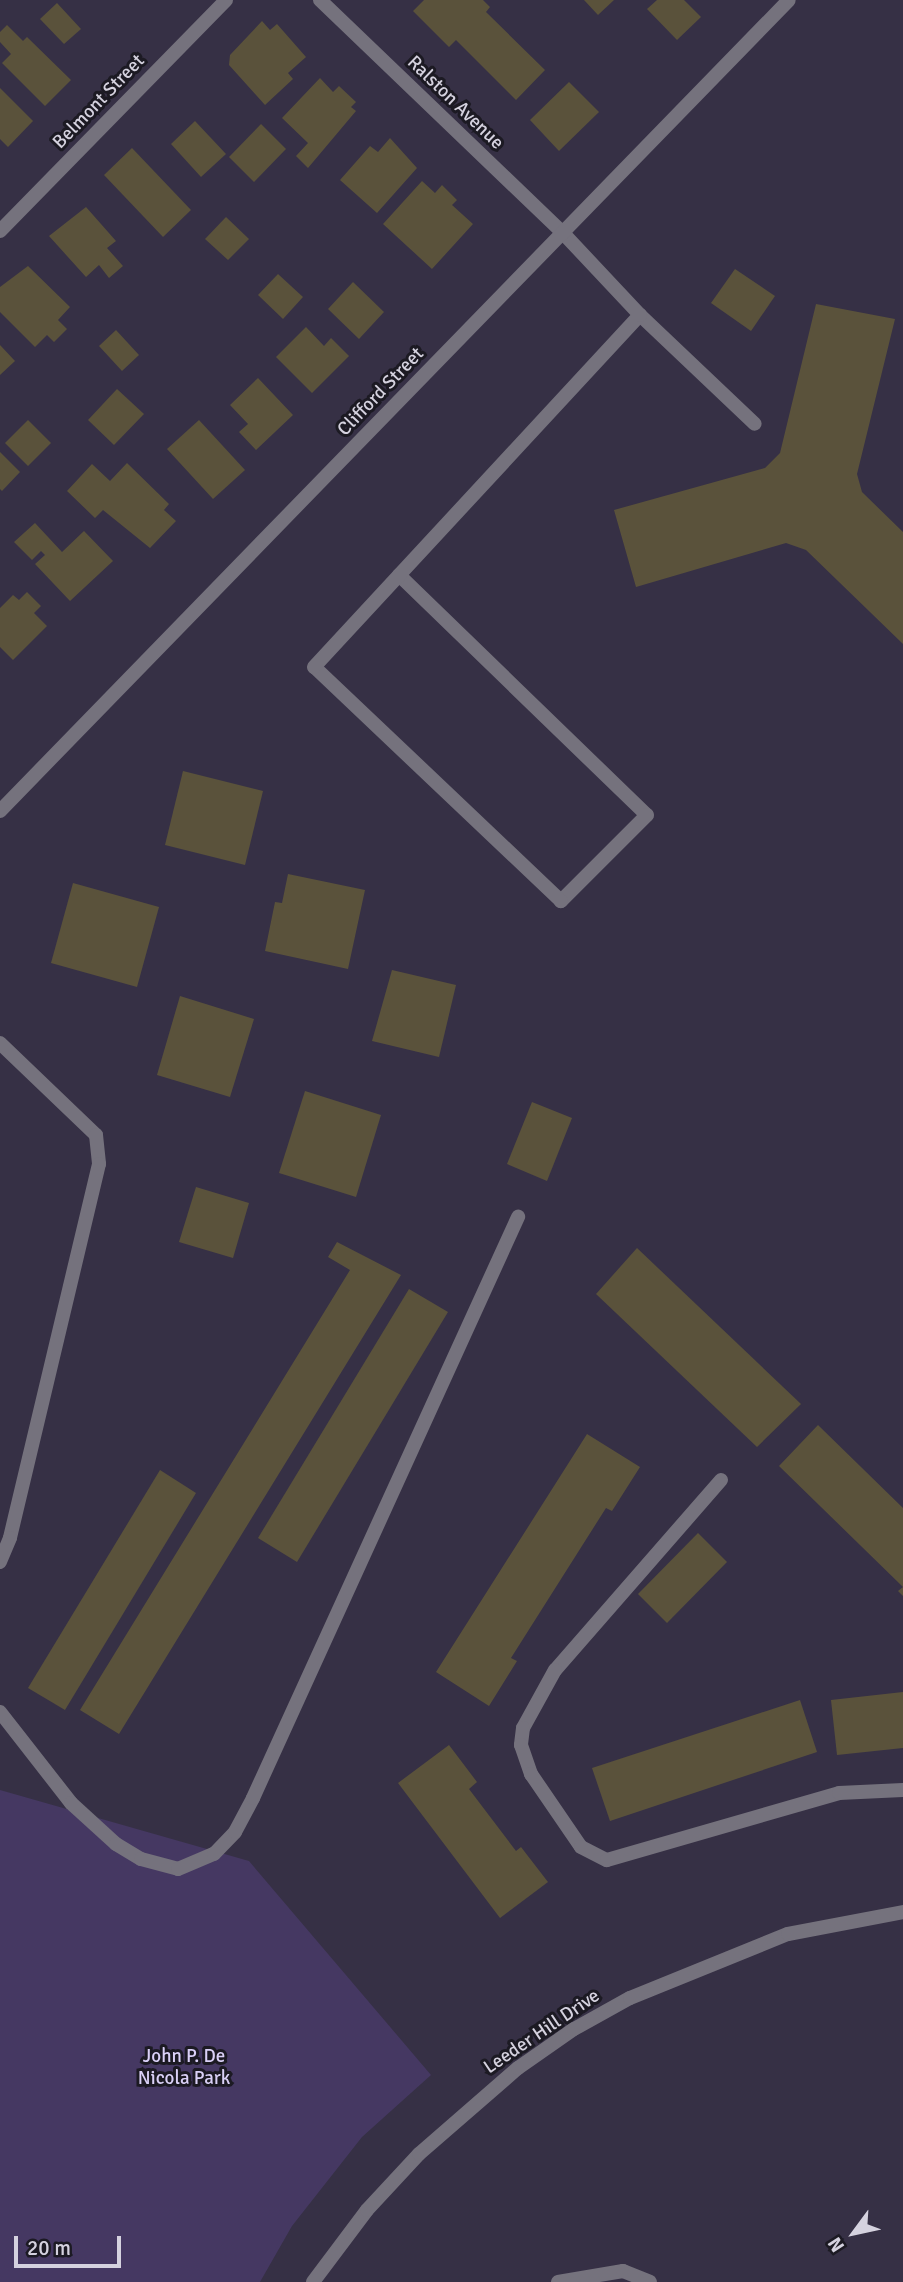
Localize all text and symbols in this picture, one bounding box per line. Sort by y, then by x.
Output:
street label: Belmont Street [48,50,150,154]
street label: Ralston Avenue [402,51,508,155]
street label: Clifford Street [333,343,429,441]
street label: Leeder Hill Drive [480,1985,604,2079]
park label: John P. De Nicola Park [138,2046,230,2090]
north arrow [819,2198,889,2268]
scale bar [18,2222,124,2266]
text: N [823,2232,850,2257]
text: 20 m [27,2235,71,2261]

